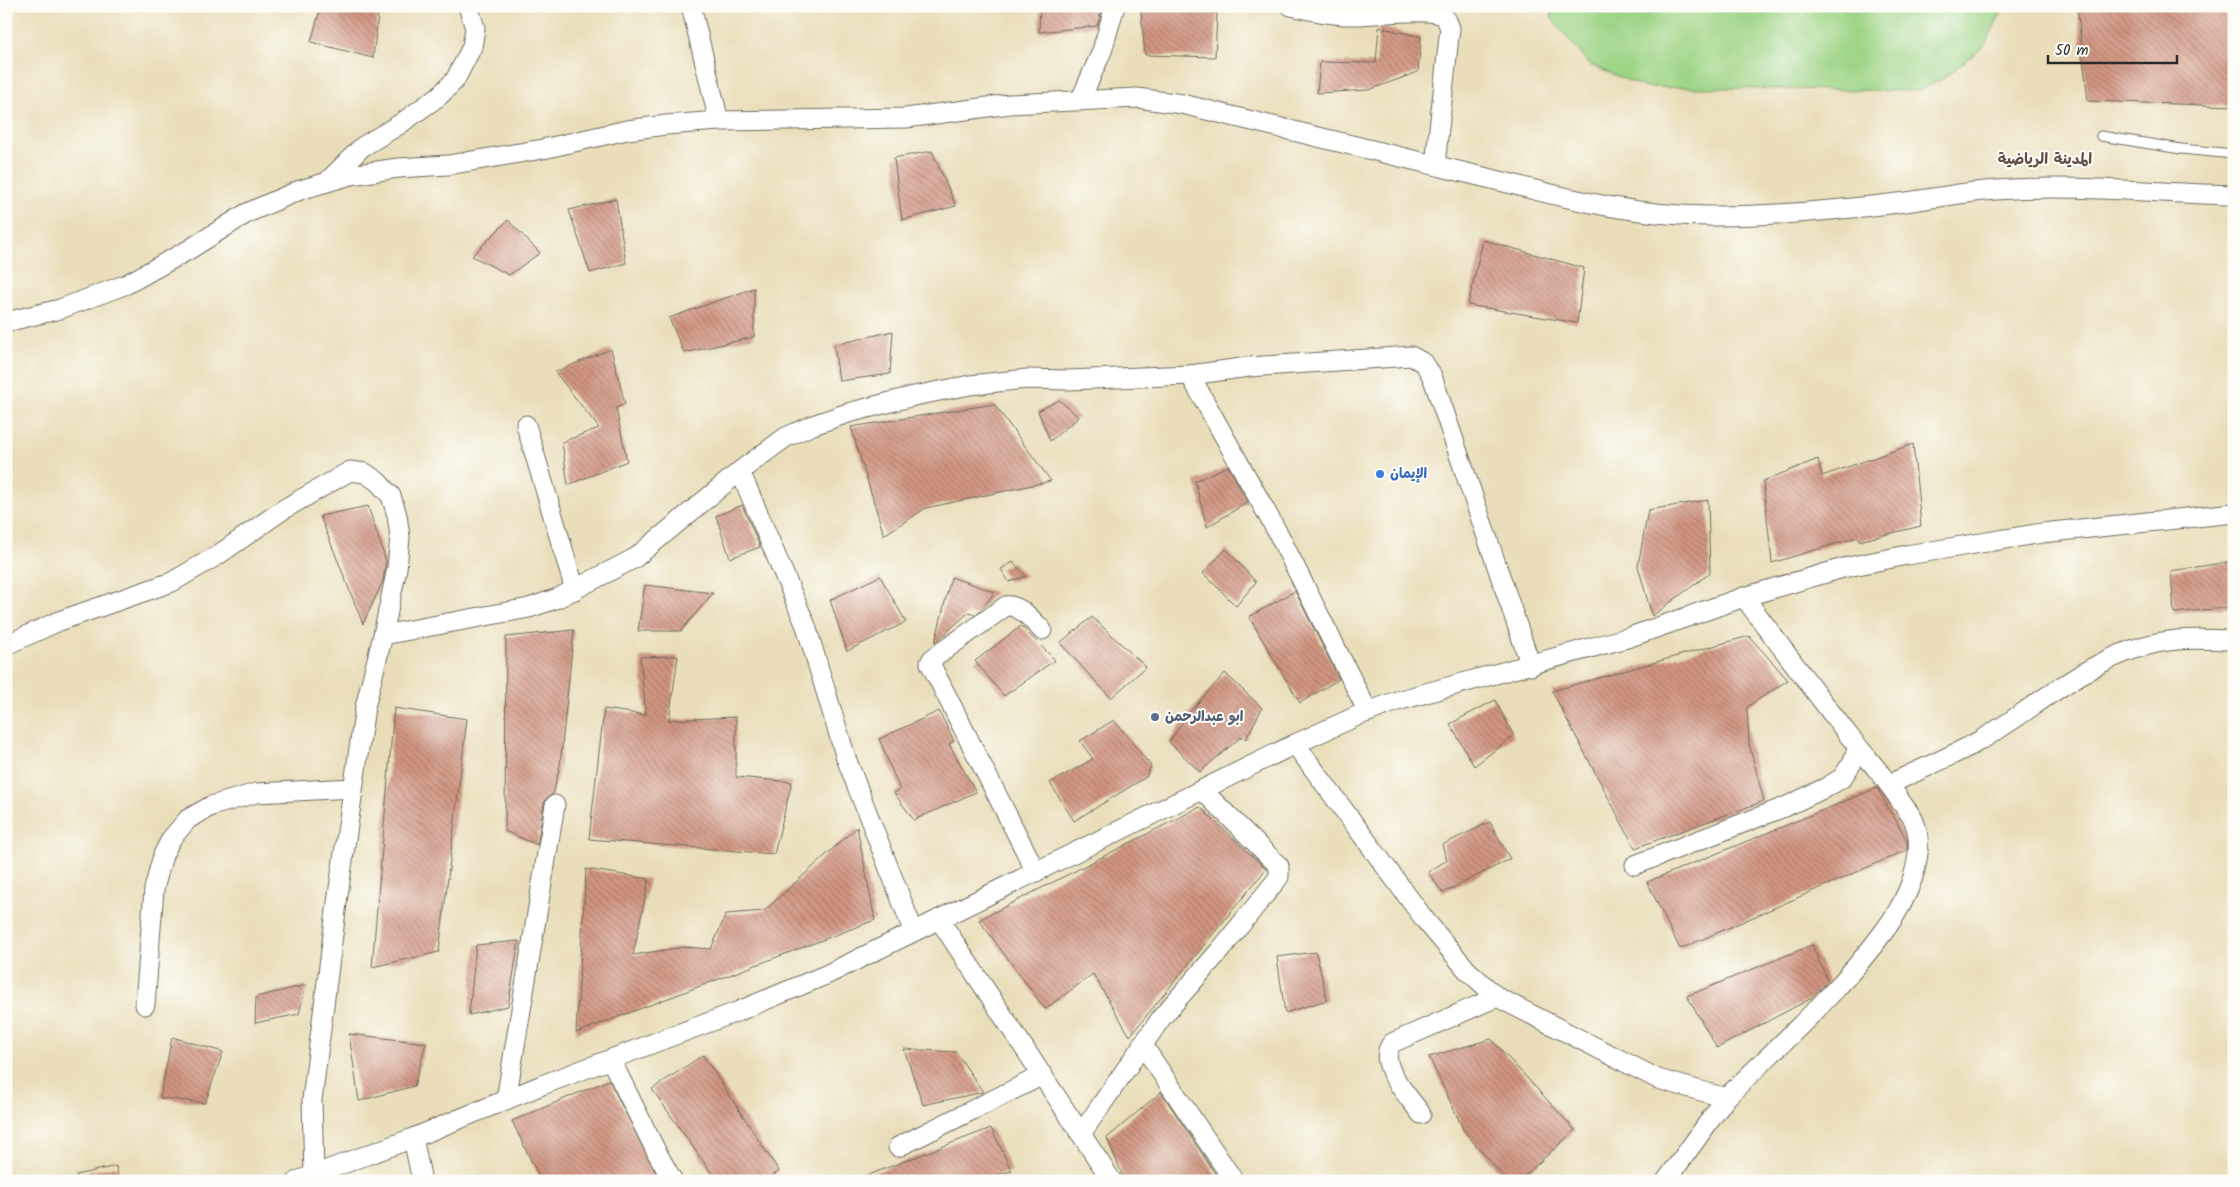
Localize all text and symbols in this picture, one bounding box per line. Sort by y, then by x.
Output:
scale bar [2048,32,2176,64]
text: 50 m [2055,39,2089,63]
district label: المدينة الرياضية [1998,148,2092,172]
place label: الإيمان [1390,463,1428,485]
marker: الإيمان [1374,468,1386,480]
place label: ابو عبدالرحمن [1165,706,1244,728]
marker: ابو عبدالرحمن [1149,711,1161,723]

